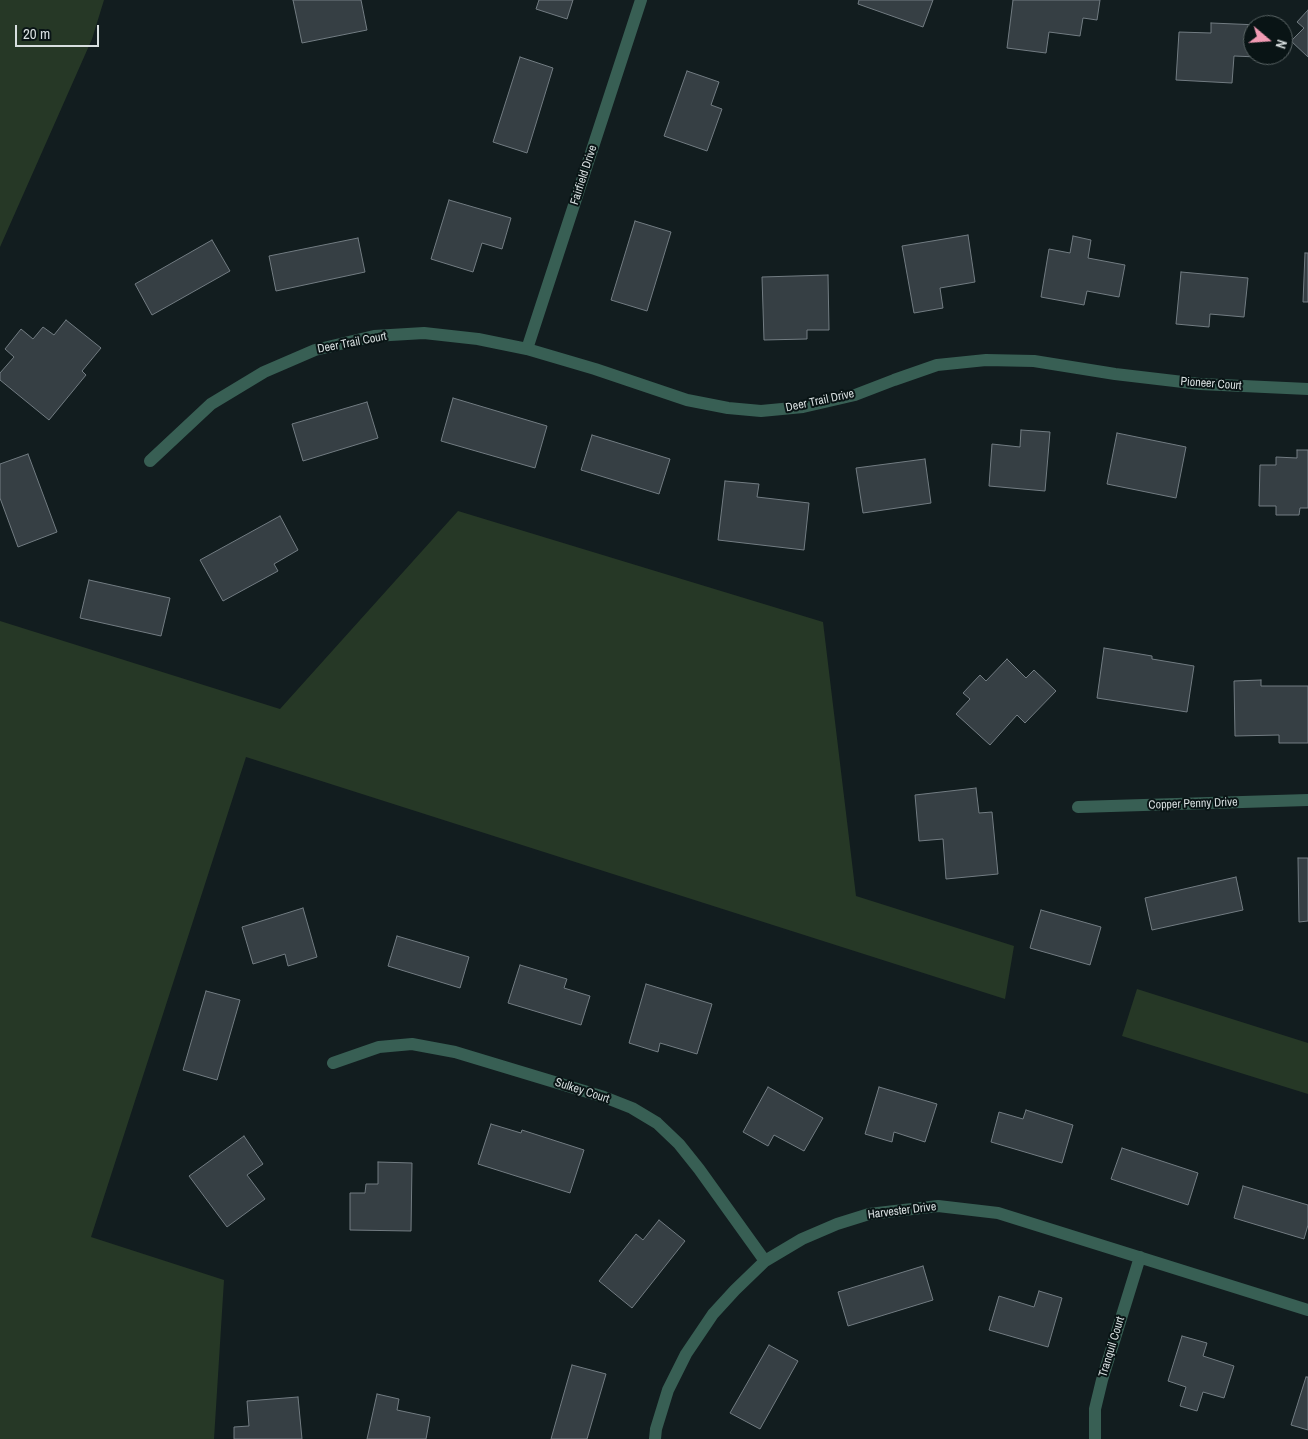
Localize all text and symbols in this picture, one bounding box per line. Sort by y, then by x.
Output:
scale bar [18,15,101,47]
north arrow [1243,15,1293,65]
text: 20 m [23,23,50,44]
text: N [1271,38,1291,51]
street label: Fairfield Drive [568,143,600,207]
street label: Deer Trail Court [316,329,388,357]
street label: Pioneer Court [1180,375,1242,393]
street label: Deer Trail Drive [784,387,856,415]
street label: Copper Penny Drive [1148,795,1238,813]
street label: Sulkey Court [553,1075,611,1107]
street label: Harvester Drive [867,1200,937,1222]
street label: Tranquil Court [1096,1315,1128,1379]

